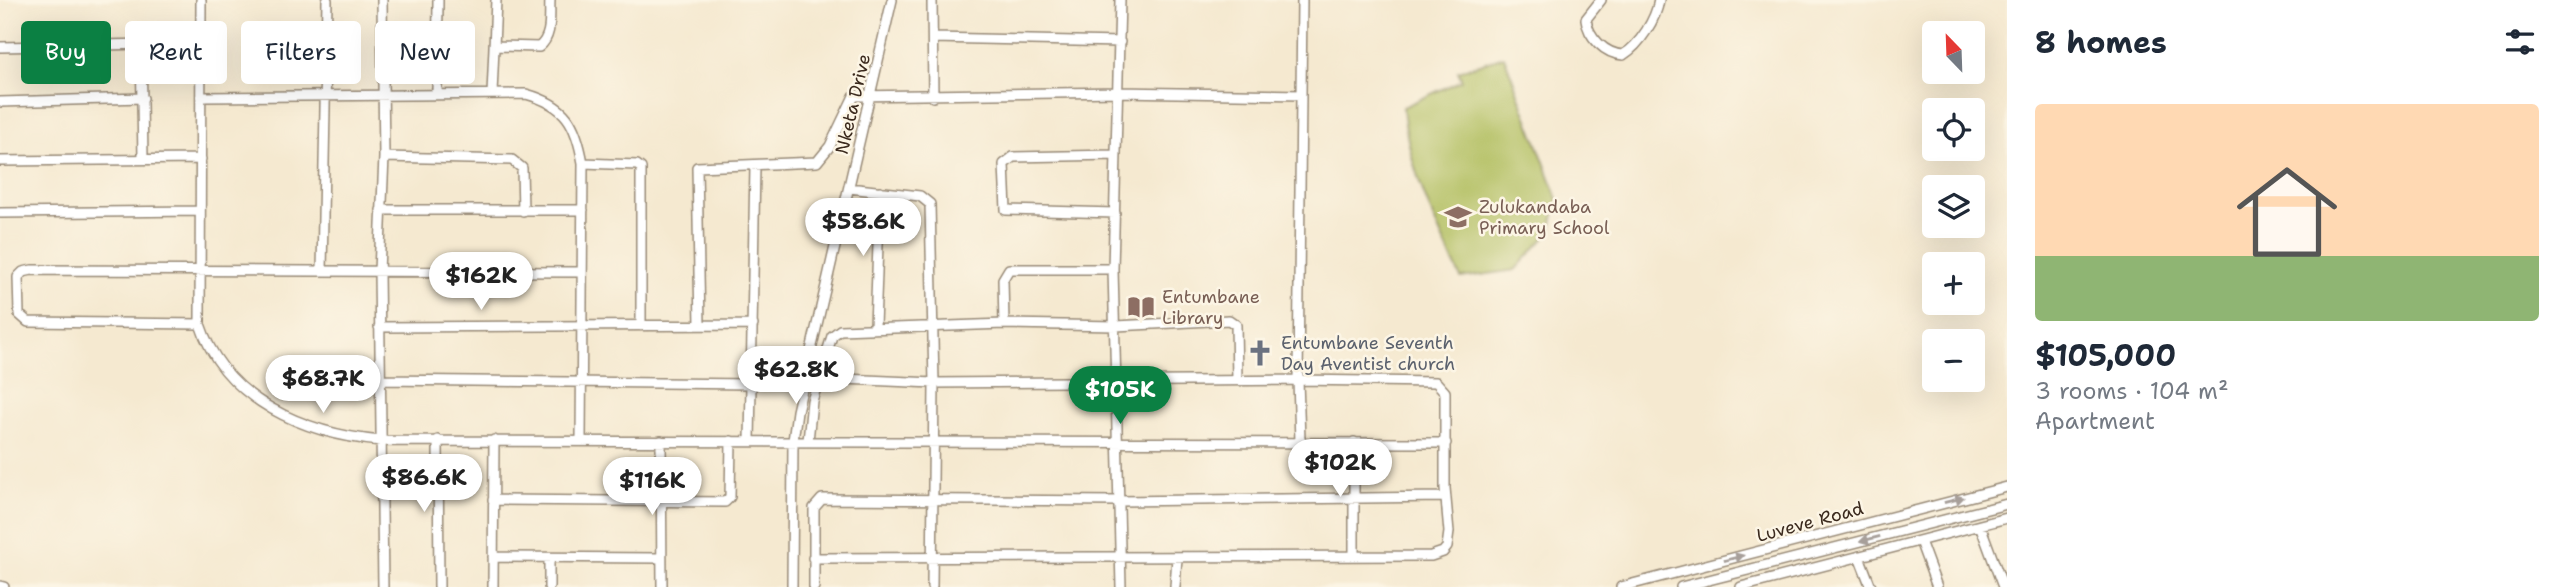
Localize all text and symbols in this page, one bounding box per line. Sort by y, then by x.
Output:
chip: Buy [21,21,111,84]
chip: Rent [125,21,227,84]
chip: Filters [241,21,361,84]
chip: New [375,21,475,84]
north arrow [1922,21,1984,84]
map controls [1922,21,1985,392]
text: 8 homes [2035,22,2167,63]
icon: filters [2501,23,2539,61]
street label: Nketa Drive [830,51,876,157]
button: locate [1922,98,1985,161]
icon: home [2224,149,2350,275]
button: layers [1922,175,1985,238]
place label: Zulukandaba Primary School [1479,195,1610,240]
pin: $58.6K [806,198,920,258]
school or university icon: Zulukandaba Primary School [1443,202,1473,232]
text: $58.6K [821,206,905,236]
pin: $162K [432,252,530,312]
button: + [1922,252,1985,315]
text: $162K [445,260,517,290]
place label: Entumbane Library [1162,285,1260,330]
library icon: Entumbane Library [1126,292,1156,322]
button: − [1922,329,1985,392]
place label: Entumbane Seventh Day Aventist church [1281,331,1455,376]
text: $105,000 [2035,335,2176,376]
church icon: Entumbane Seventh Day Aventist church [1245,338,1275,368]
pin: $62.8K [739,346,853,406]
text: $62.8K [753,354,839,384]
pin: $68.7K [266,356,380,415]
text: $68.7K [282,363,364,393]
pin: $105K [1071,366,1169,426]
text: $105K [1085,374,1155,404]
text: 3 rooms · 104 m² [2035,376,2228,406]
text: Apartment [2035,406,2155,436]
pin: $102K [1291,440,1389,499]
text: $102K [1304,447,1376,477]
pin: $86.6K [367,454,481,514]
pin: $116K [603,458,701,517]
text: $86.6K [381,462,467,492]
text: $116K [619,465,685,495]
one-way arrow [1943,494,1965,505]
street label: Luveve Road [1754,496,1866,548]
one-way arrow [1858,534,1880,545]
one-way arrow [1724,552,1745,562]

